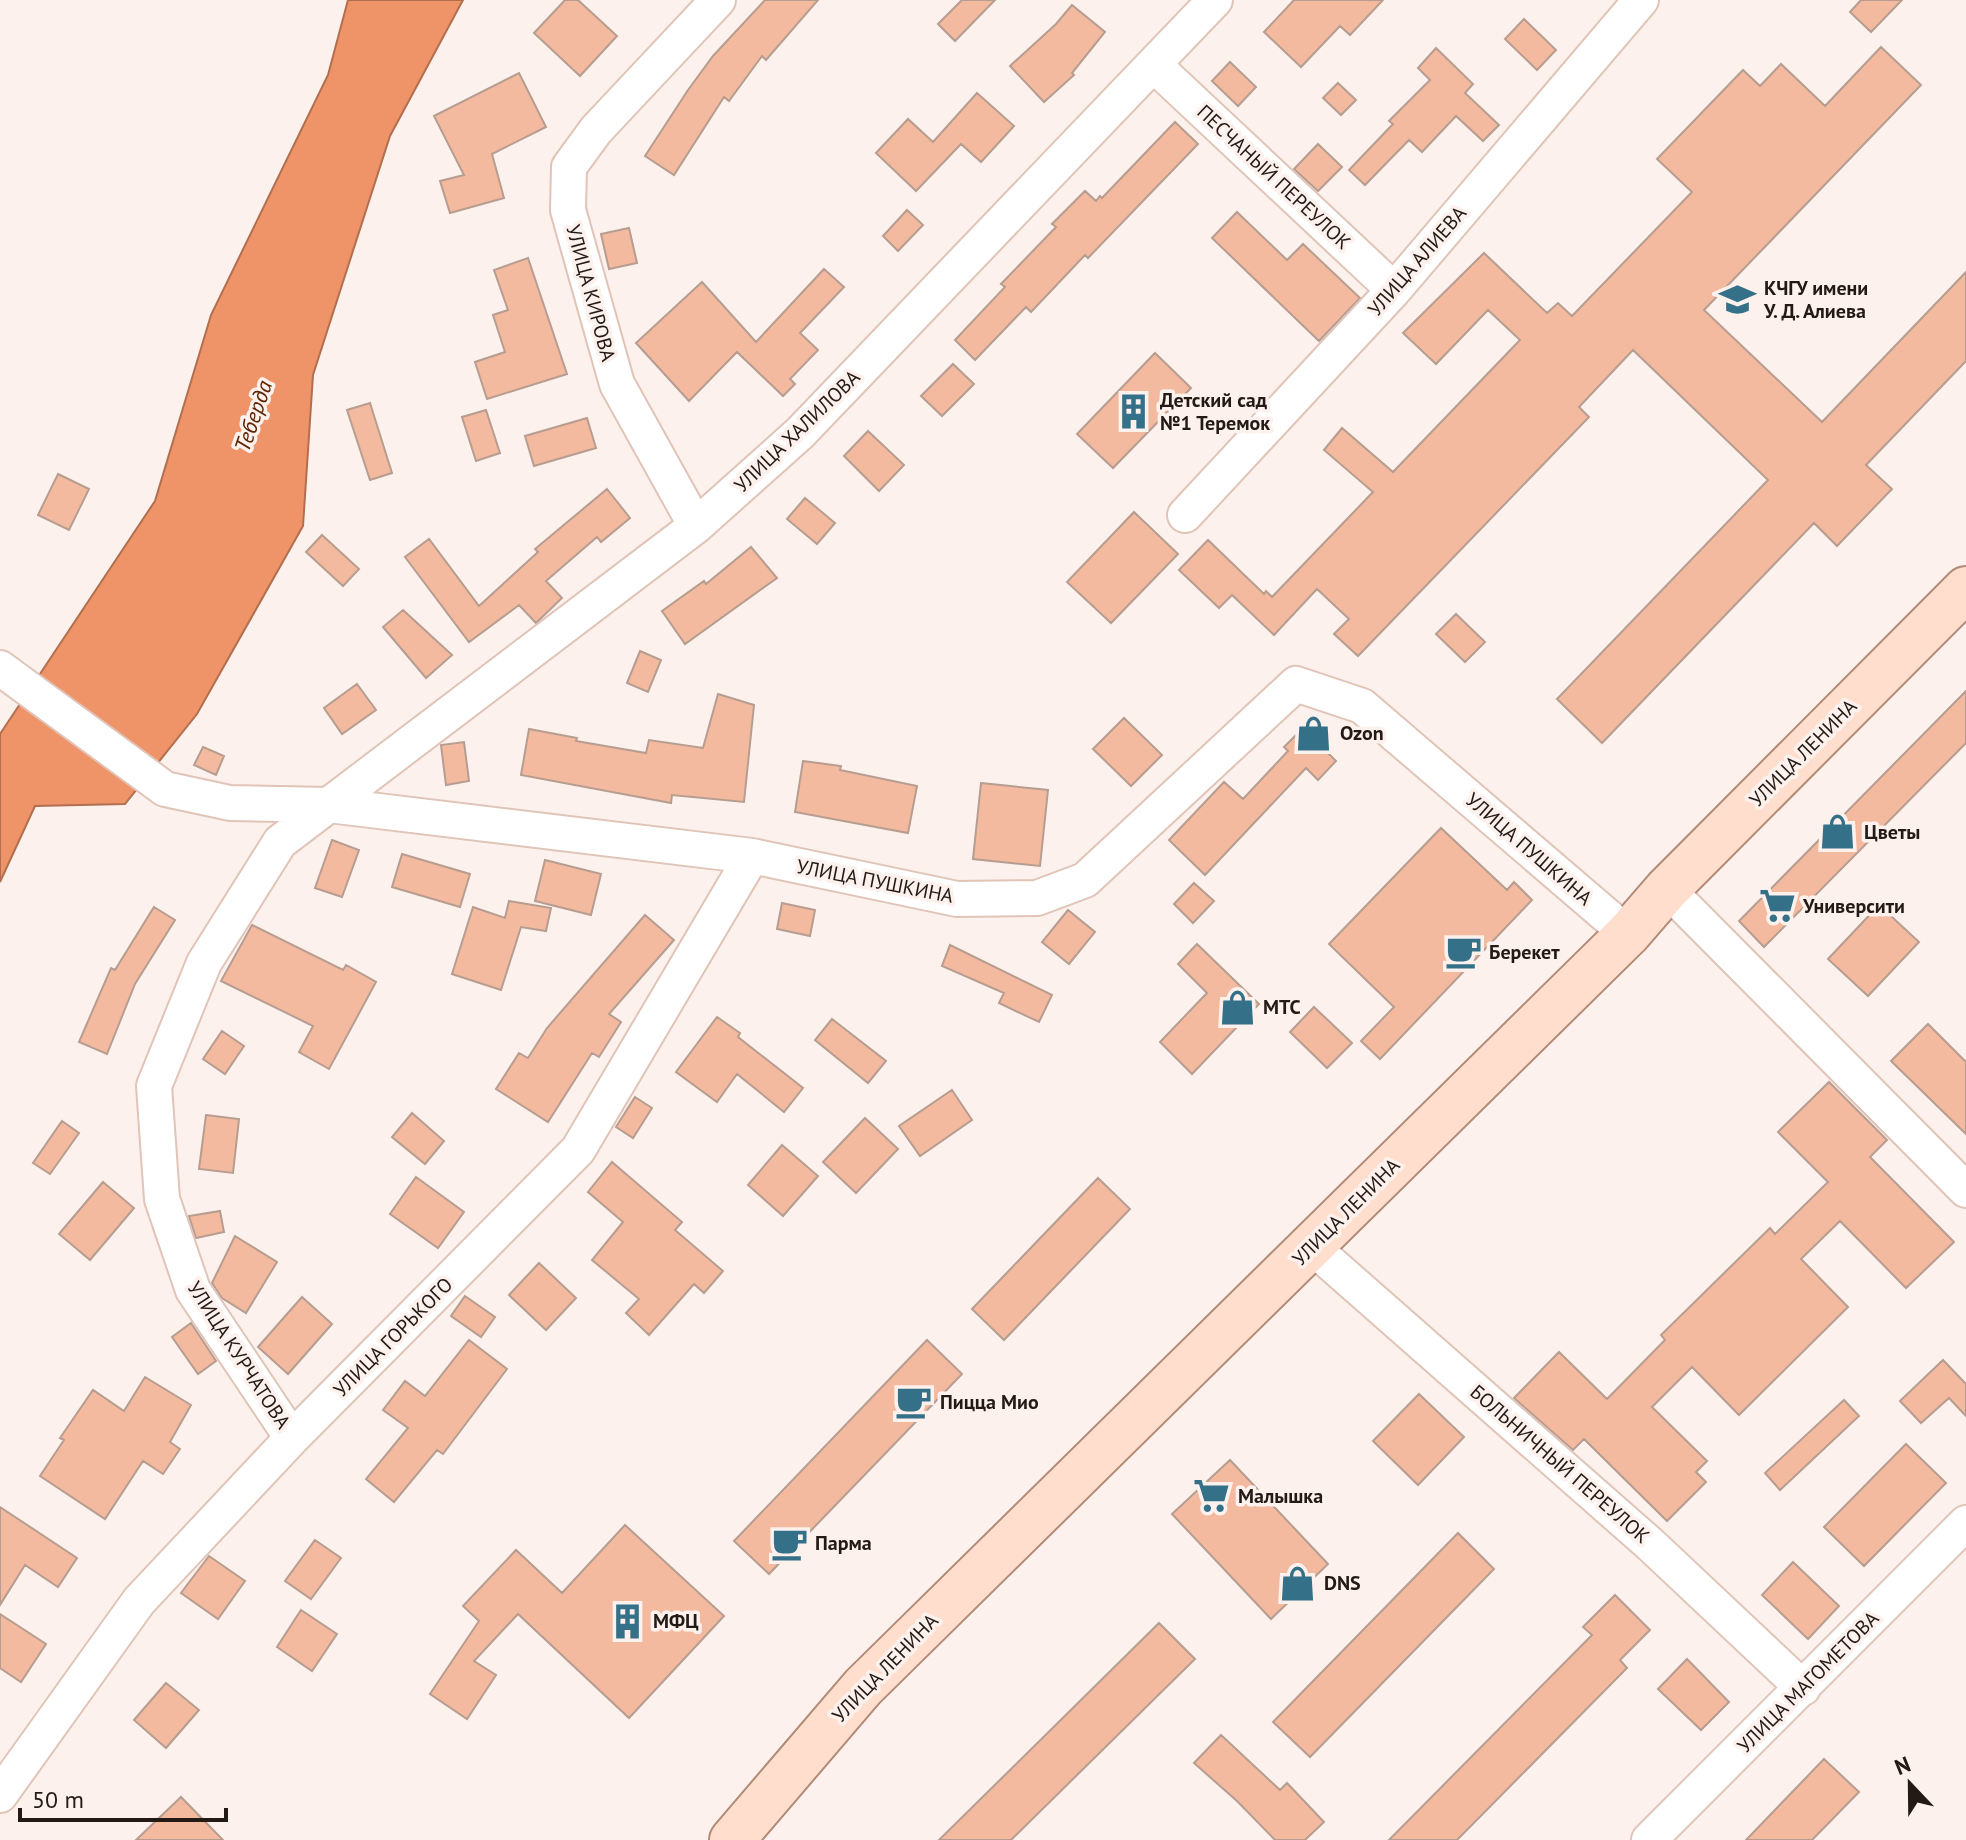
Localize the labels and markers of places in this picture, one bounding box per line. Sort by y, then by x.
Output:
place label: КЧГУ имени У. Д. Алиева [1763,275,1868,324]
school or university icon: КЧГУ имени У. Д. Алиева [1719,280,1757,318]
place label: Детский сад №1 Теремок [1160,387,1270,436]
building icon: Детский сад №1 Теремок [1115,392,1153,430]
shop icon: Ozon [1295,714,1333,752]
place label: Ozon [1340,720,1384,746]
shop icon: Цветы [1819,813,1857,851]
place label: Цветы [1864,819,1920,845]
supermarket icon: Университи [1758,887,1796,925]
place label: Университи [1802,893,1905,919]
cafe icon: Берекет [1444,933,1482,971]
place label: Берекет [1489,939,1560,965]
shop icon: МТС [1218,988,1256,1026]
place label: МТС [1263,994,1301,1020]
cafe icon: Пицца Мио [895,1383,933,1421]
place label: Пицца Мио [940,1389,1039,1415]
supermarket icon: Малышка [1193,1477,1231,1515]
place label: Малышка [1238,1483,1323,1509]
cafe icon: Парма [770,1524,808,1562]
place label: Парма [815,1530,872,1556]
shop icon: DNS [1279,1564,1317,1602]
place label: DNS [1324,1570,1361,1596]
building icon: МФЦ [608,1602,646,1640]
place label: МФЦ [653,1608,699,1634]

